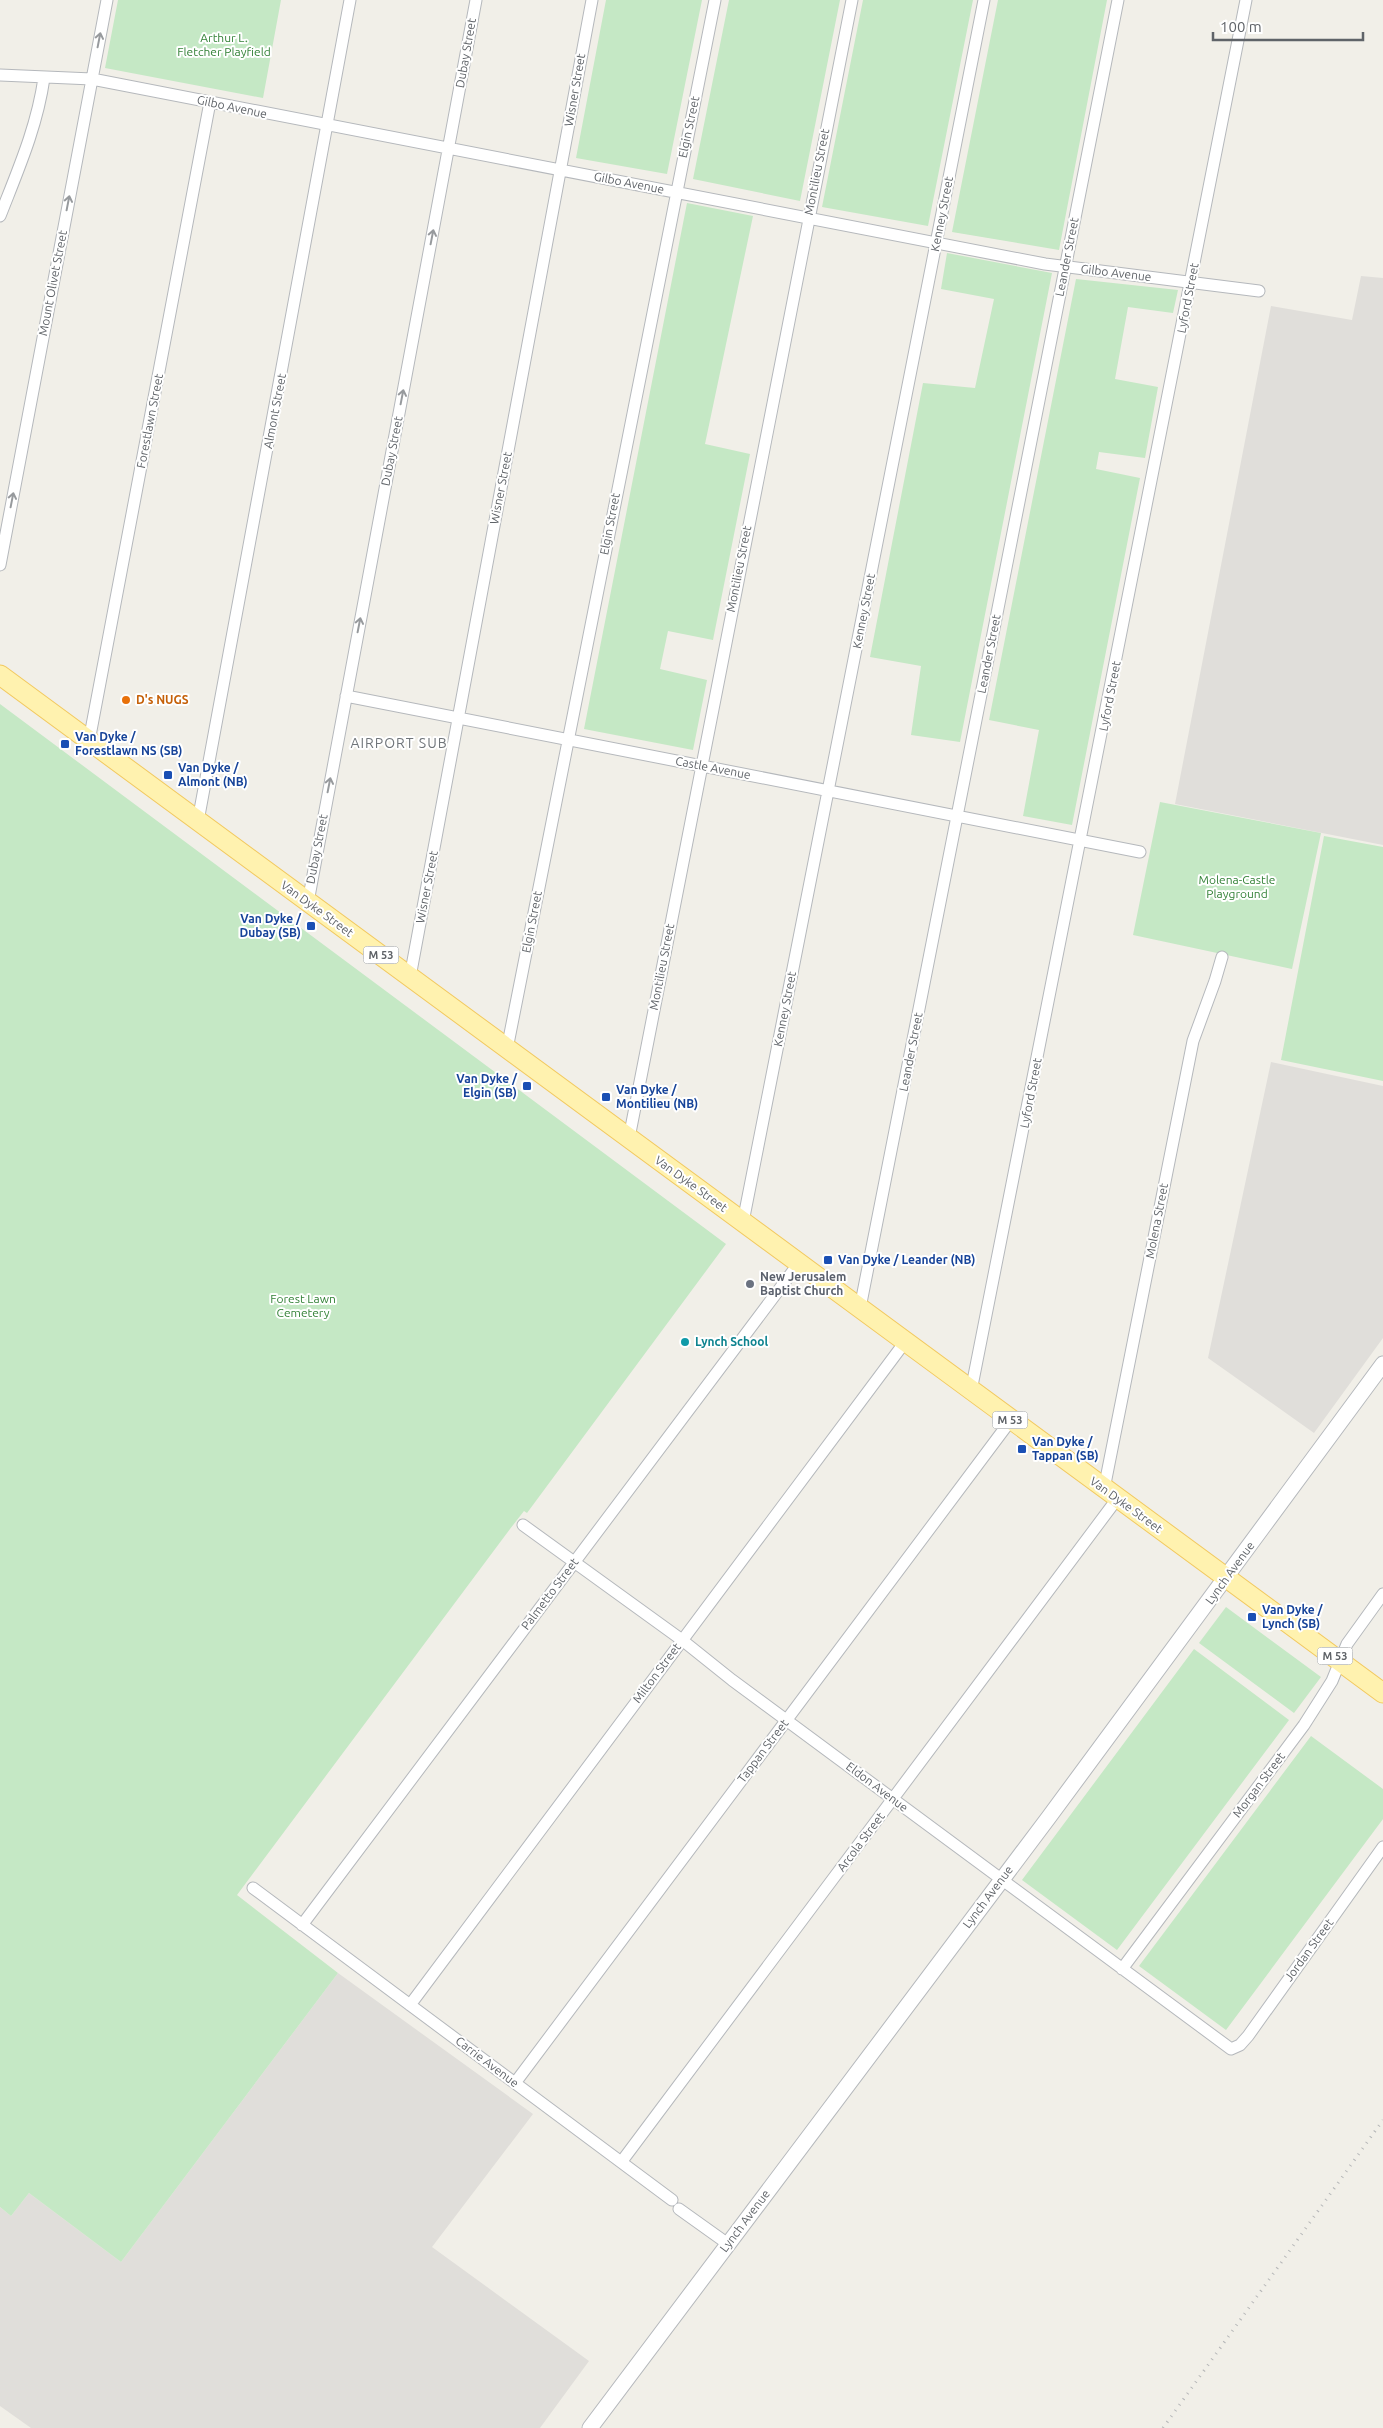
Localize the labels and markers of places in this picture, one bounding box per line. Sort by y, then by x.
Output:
place label: D's NUGS [136,693,189,706]
marker: D's NUGS [120,694,132,706]
place label: Van Dyke / Forestlawn NS (SB) [75,730,182,758]
marker: Van Dyke / Forestlawn NS (SB) [59,738,71,750]
place label: Van Dyke / Almont (NB) [178,761,248,789]
marker: Van Dyke / Almont (NB) [162,769,174,781]
place label: Van Dyke / Dubay (SB) [240,912,302,940]
marker: Van Dyke / Dubay (SB) [305,920,317,932]
place label: Van Dyke / Elgin (SB) [456,1072,518,1100]
marker: Van Dyke / Elgin (SB) [521,1080,533,1092]
place label: Van Dyke / Montilieu (NB) [616,1083,698,1111]
marker: Van Dyke / Montilieu (NB) [600,1091,612,1103]
place label: Van Dyke / Leander (NB) [838,1253,975,1267]
marker: Van Dyke / Leander (NB) [822,1254,834,1266]
place label: New Jerusalem Baptist Church [760,1270,846,1297]
marker: New Jerusalem Baptist Church [744,1278,756,1290]
place label: Lynch School [695,1335,768,1348]
marker: Lynch School [679,1336,691,1348]
place label: Van Dyke / Tappan (SB) [1032,1435,1099,1463]
marker: Van Dyke / Tappan (SB) [1016,1443,1028,1455]
place label: Van Dyke / Lynch (SB) [1262,1603,1324,1631]
marker: Van Dyke / Lynch (SB) [1246,1611,1258,1623]

